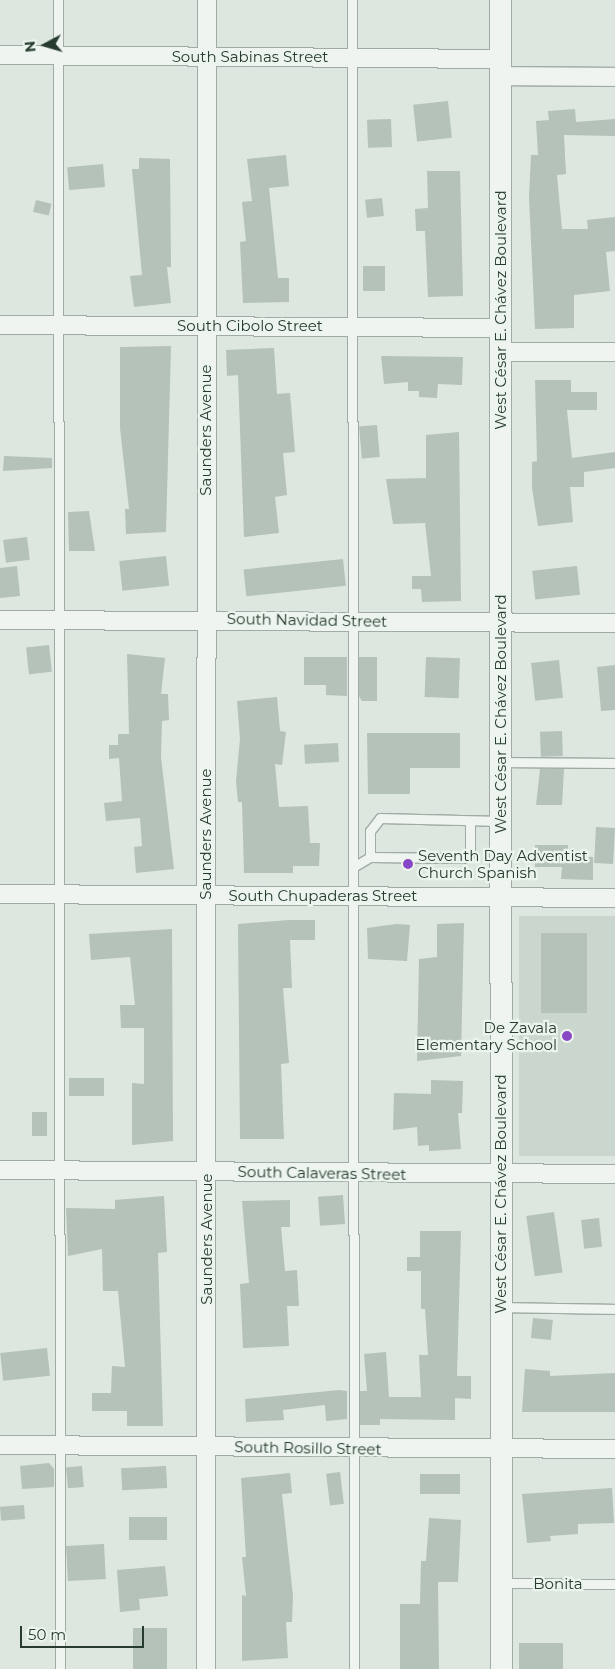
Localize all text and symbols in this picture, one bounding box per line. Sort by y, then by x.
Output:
north arrow [20,20,70,70]
text: N [21,40,40,53]
street label: South Sabinas Street [172,48,328,66]
street label: West César E. Chávez Boulevard [492,190,510,430]
street label: South Cibolo Street [177,317,323,335]
street label: Saunders Avenue [197,364,215,496]
street label: West César E. Chávez Boulevard [492,594,510,834]
street label: South Navidad Street [227,610,387,630]
street label: Saunders Avenue [197,768,215,900]
place label: Seventh Day Adventist Church Spanish [418,846,588,881]
marker: Seventh Day Adventist Church Spanish [402,858,414,870]
street label: South Chupaderas Street [229,887,417,905]
place label: De Zavala Elementary School [416,1018,557,1053]
marker: De Zavala Elementary School [561,1030,573,1042]
street label: West César E. Chávez Boulevard [492,1074,510,1314]
street label: South Calaveras Street [237,1163,407,1183]
street label: Saunders Avenue [198,1173,216,1305]
street label: South Rosillo Street [234,1438,382,1458]
street label: Bonita [533,1575,583,1593]
scale bar [22,1616,146,1648]
text: 50 m [28,1625,66,1644]

